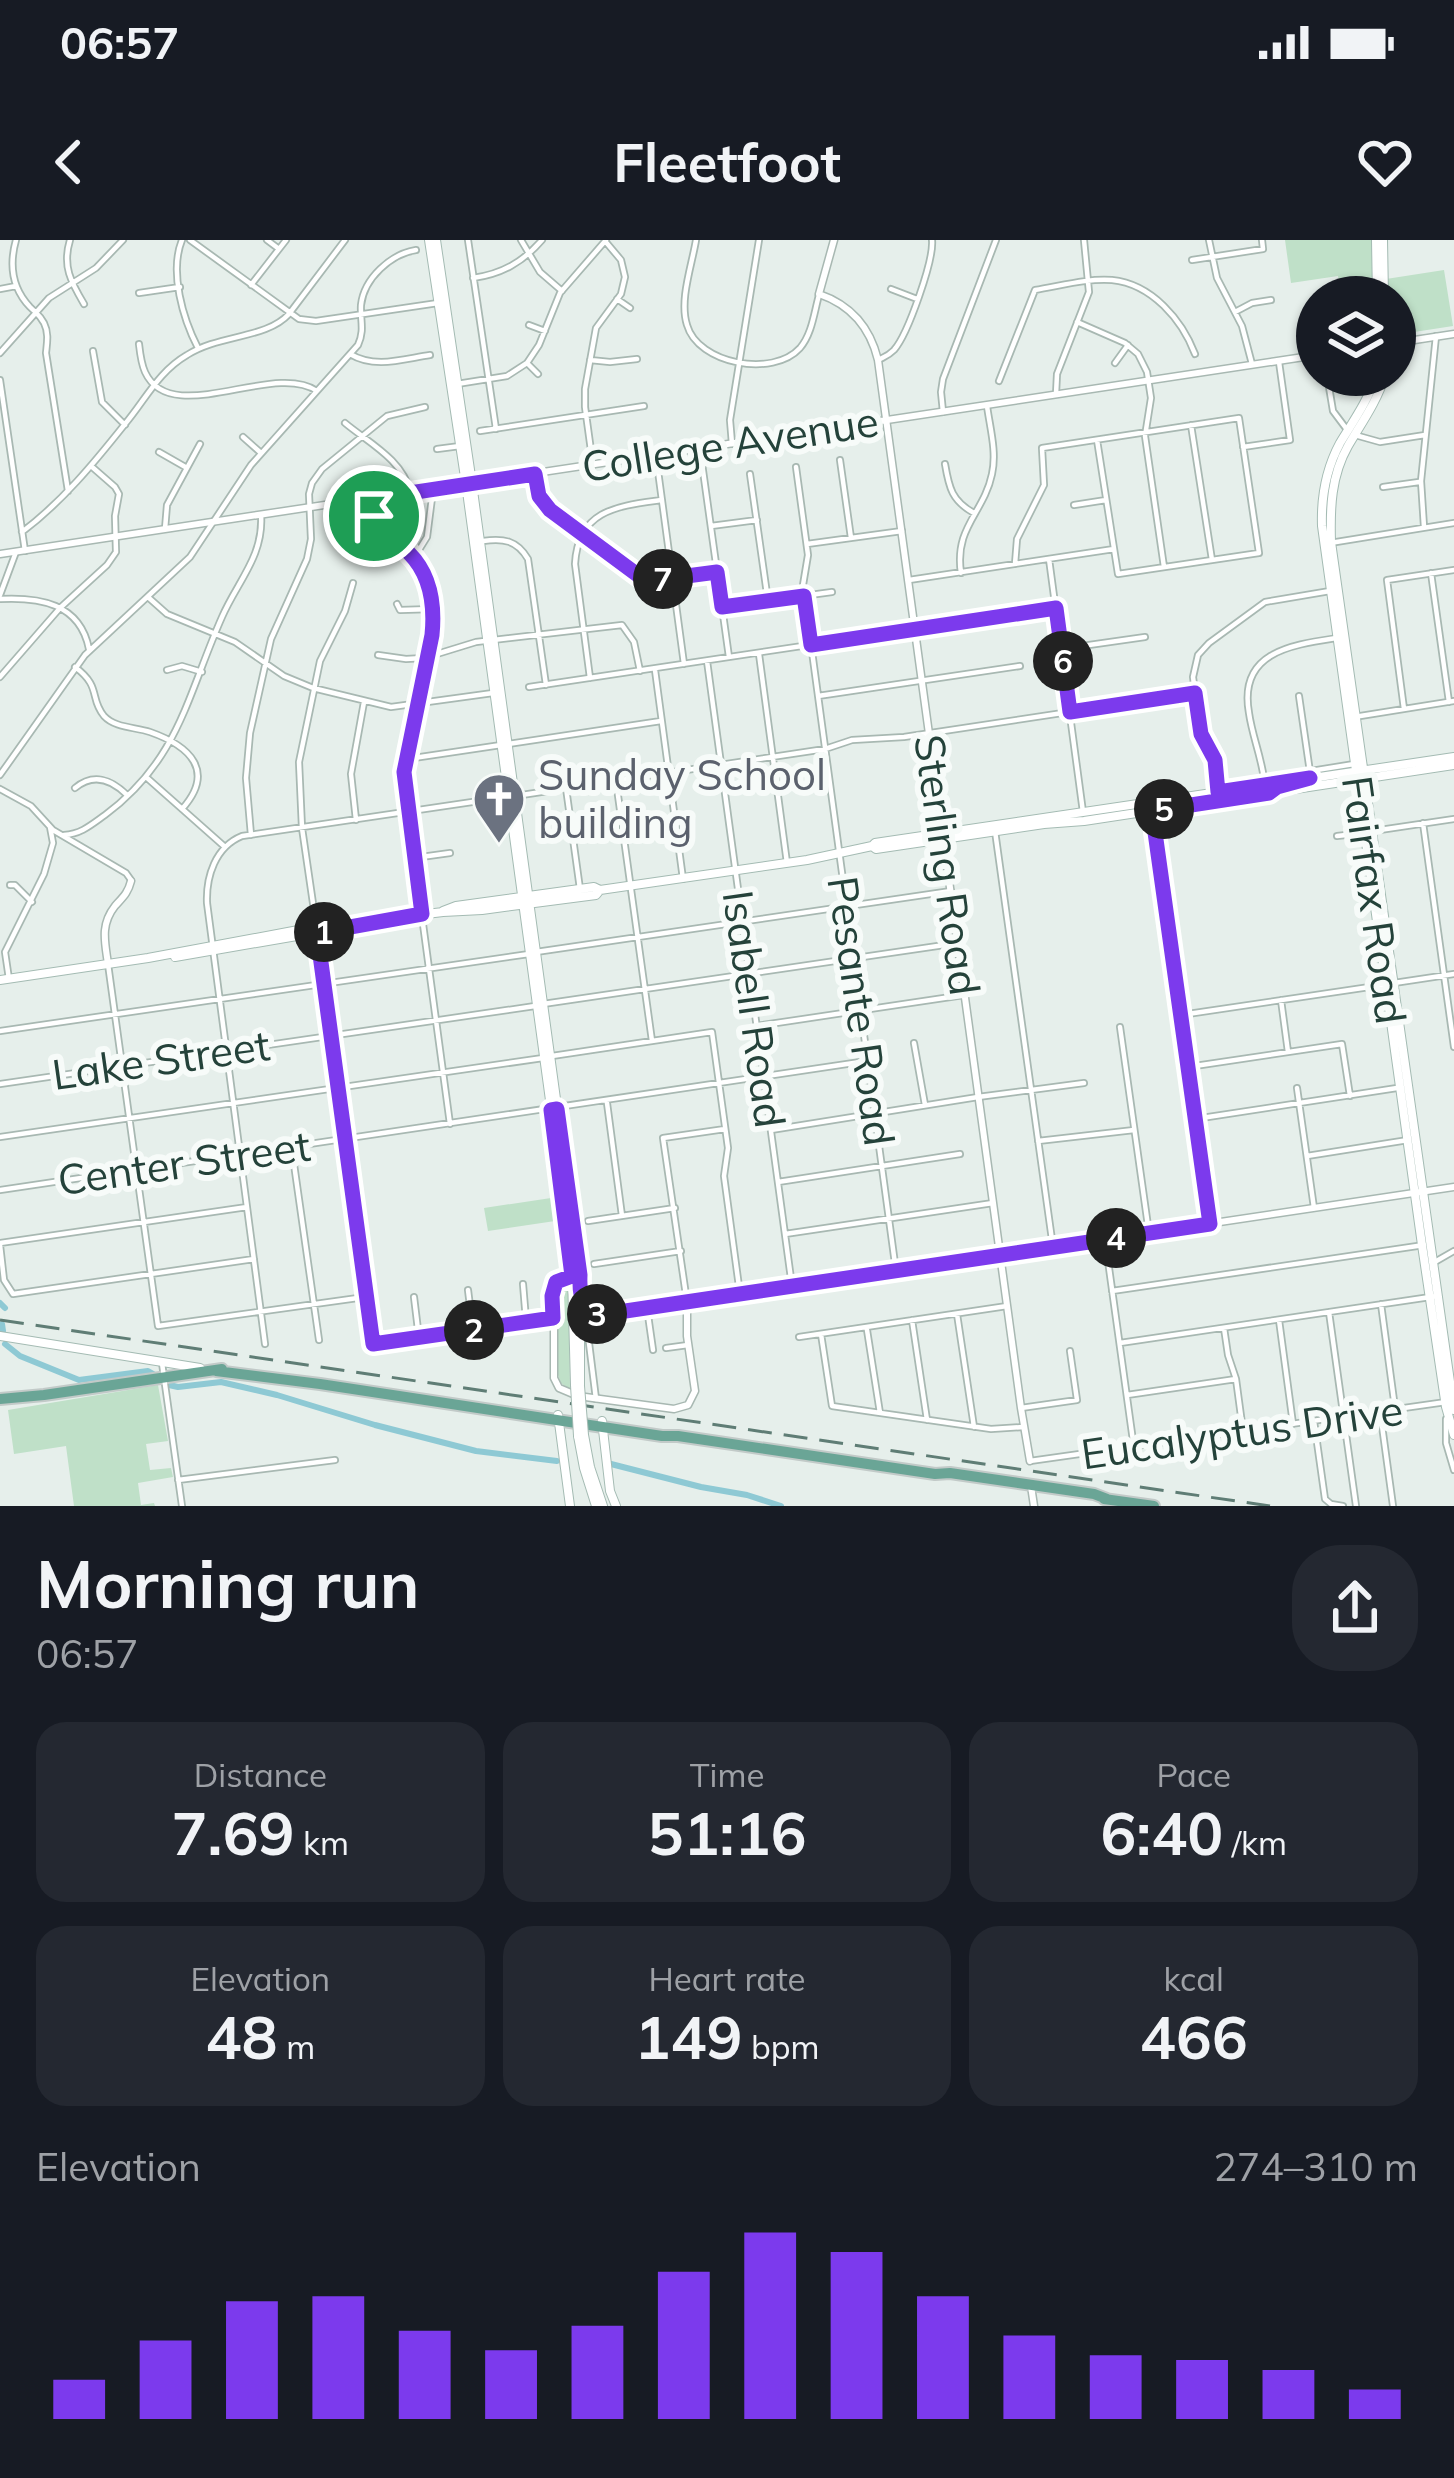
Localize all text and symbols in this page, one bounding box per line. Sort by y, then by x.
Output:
text: 06:57 [60,14,179,70]
text: Fleetfoot [613,128,841,196]
icon: back [36,129,102,195]
icon: heart [1352,129,1418,195]
map controls [1296,276,1416,396]
button: layers [1296,276,1416,396]
street label: College Avenue [578,394,882,493]
pin [323,465,425,567]
icon: arrive [341,483,407,549]
pin: 7 [633,549,693,609]
text: 7 [653,558,673,599]
pin: 6 [1033,631,1093,691]
text: 6 [1053,640,1073,681]
street label: Sterling Road [903,731,992,999]
place label: Sunday School building [538,748,826,849]
church icon: Sunday School building [471,771,527,845]
street label: Fairfax Road [1331,773,1418,1027]
pin: 5 [1134,779,1194,839]
text: 5 [1154,788,1174,829]
street label: Pesante Road [816,873,907,1149]
street label: Isabell Road [712,887,797,1131]
pin: 1 [294,902,354,962]
text: 1 [314,911,334,952]
street label: Lake Street [49,1018,273,1101]
street label: Center Street [54,1119,314,1206]
pin: 4 [1086,1208,1146,1268]
text: 4 [1106,1217,1126,1258]
pin: 3 [567,1284,627,1344]
text: 3 [587,1293,607,1334]
pin: 2 [444,1300,504,1360]
text: 2 [464,1309,484,1350]
street label: Eucalyptus Drive [1078,1383,1406,1480]
text: Morning run [36,1542,419,1625]
button: share [1292,1545,1418,1671]
text: 06:57 [36,1629,139,1678]
text: Distance [194,1754,327,1795]
text: Time [690,1754,764,1795]
text: Pace [1156,1754,1231,1795]
text: 7.69 [172,1795,294,1870]
text: 51:16 [648,1795,806,1870]
text: 6:40 [1100,1795,1223,1870]
text: km [294,1822,349,1863]
text: /km [1223,1822,1287,1863]
text: Elevation [191,1958,330,1999]
text: Heart rate [648,1958,805,1999]
text: kcal [1163,1958,1224,1999]
text: 48 [206,1999,278,2074]
text: 149 [634,1999,742,2074]
text: 466 [1140,1999,1248,2074]
text: m [278,2026,315,2067]
text: bpm [742,2026,820,2067]
text: Elevation [36,2142,201,2191]
text: 274–310 m [1213,2142,1418,2191]

